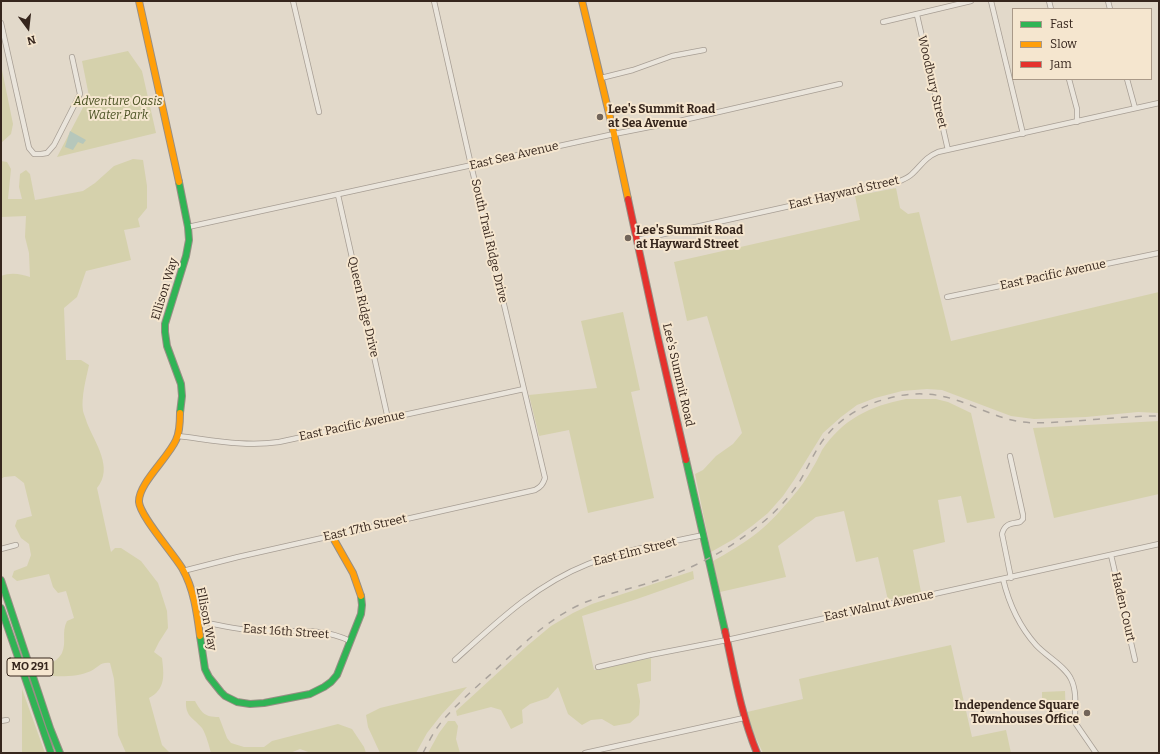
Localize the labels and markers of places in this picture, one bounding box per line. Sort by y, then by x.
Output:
place label: Lee's Summit Road at Sea Avenue [608,103,715,131]
marker: Lee's Summit Road at Sea Avenue [595,112,605,122]
place label: Lee's Summit Road at Hayward Street [636,224,743,252]
marker: Lee's Summit Road at Hayward Street [623,233,633,243]
place label: Independence Square Townhouses Office [955,699,1079,727]
marker: Independence Square Townhouses Office [1082,708,1092,718]

